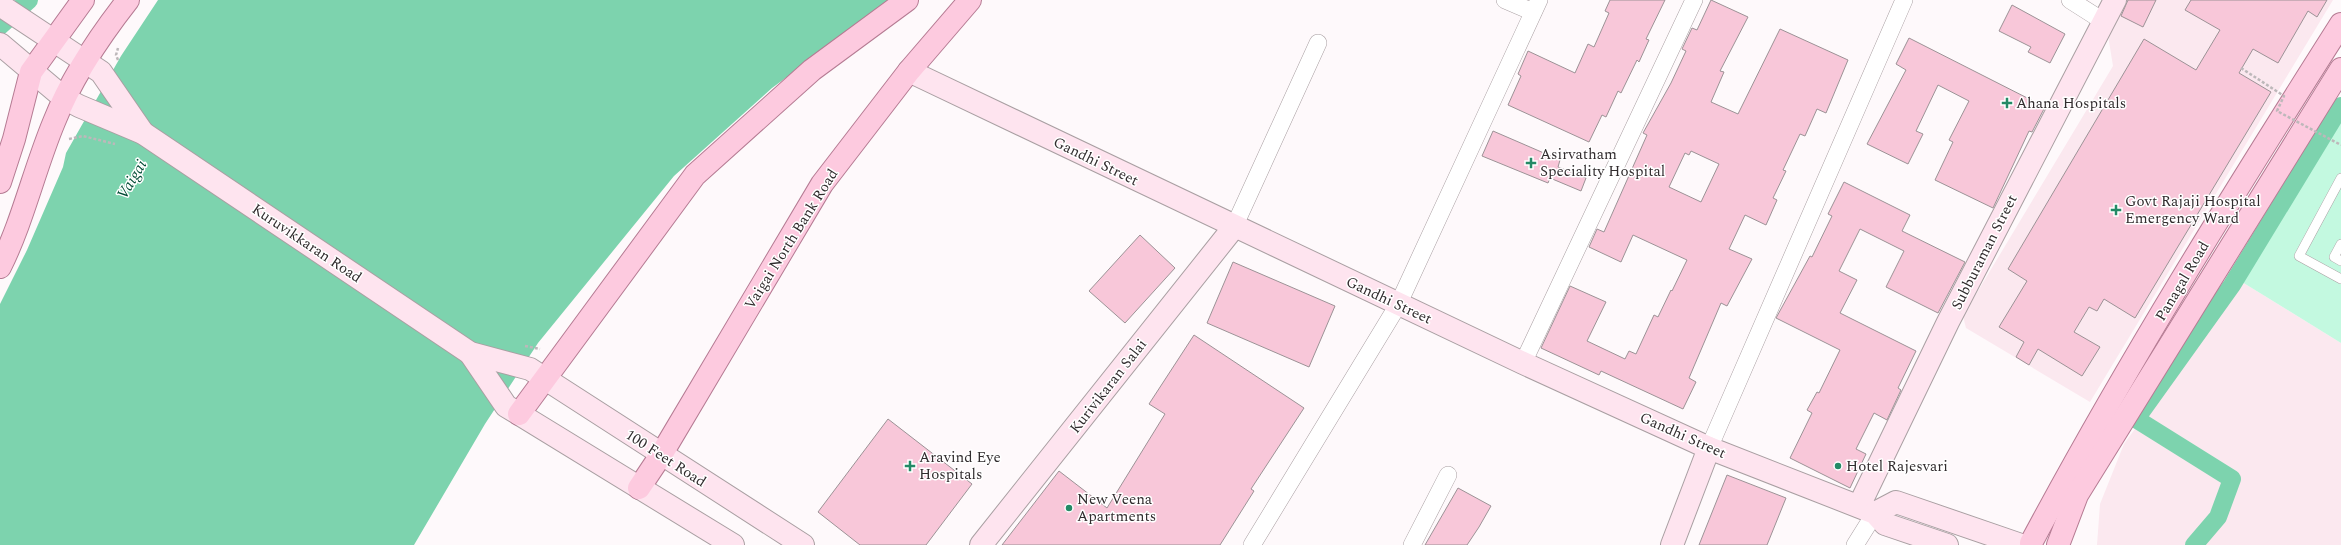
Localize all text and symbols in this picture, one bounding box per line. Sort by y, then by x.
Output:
place label: Ahana Hospitals [2016,92,2126,115]
marker: Ahana Hospitals [2001,97,2013,109]
street label: Gandhi Street [1049,131,1142,192]
place label: Asirvatham Speciality Hospital [1540,143,1665,183]
water label: Vaigai [111,155,153,204]
marker: Asirvatham Speciality Hospital [1525,157,1537,169]
street label: Vaigai North Bank Road [739,165,844,314]
street label: Subburaman Street [1945,190,2024,314]
place label: Govt Rajaji Hospital Emergency Ward [2125,190,2261,230]
street label: Kuruvikkaran Road [247,198,366,289]
marker: Govt Rajaji Hospital Emergency Ward [2110,204,2122,216]
street label: Panagal Road [2149,237,2215,326]
street label: Gandhi Street [1342,270,1436,330]
street label: Kurivikaran Salai [1064,334,1153,439]
street label: Gandhi Street [1636,406,1730,465]
street label: 100 Feet Road [621,424,711,493]
place label: Aravind Eye Hospitals [919,446,1001,486]
place label: Hotel Rajesvari [1846,455,1948,478]
marker: Aravind Eye Hospitals [904,460,916,472]
marker: Hotel Rajesvari [1833,461,1843,471]
place label: New Veena Apartments [1077,488,1156,528]
marker: New Veena Apartments [1064,503,1074,513]

